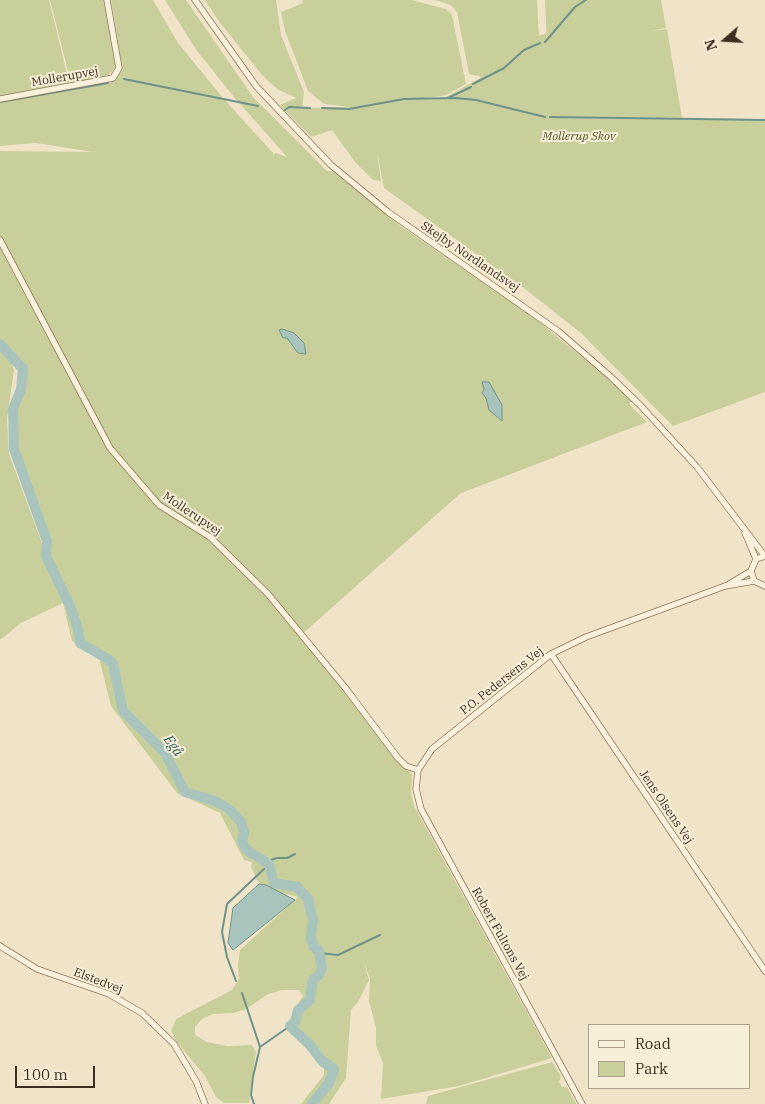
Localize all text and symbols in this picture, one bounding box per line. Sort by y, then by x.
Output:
north arrow [700,15,750,65]
text: N [701,37,721,53]
street label: Mollerupvej [31,64,99,90]
park label: Mollerup Skov [543,130,615,144]
street label: Skejby Nordlandsvej [418,219,522,295]
street label: Mollerupvej [160,489,224,539]
street label: P.O. Pedersens Vej [457,644,547,718]
water label: Egå [160,732,186,760]
street label: Jens Olsens Vej [636,767,696,847]
street label: Robert Fultons Vej [469,885,531,983]
street label: Elstedvej [71,965,125,997]
legend [588,1024,750,1089]
text: Road [635,1034,671,1053]
scale bar [18,1056,98,1088]
text: Park [635,1059,668,1078]
text: 100 m [23,1065,68,1084]

